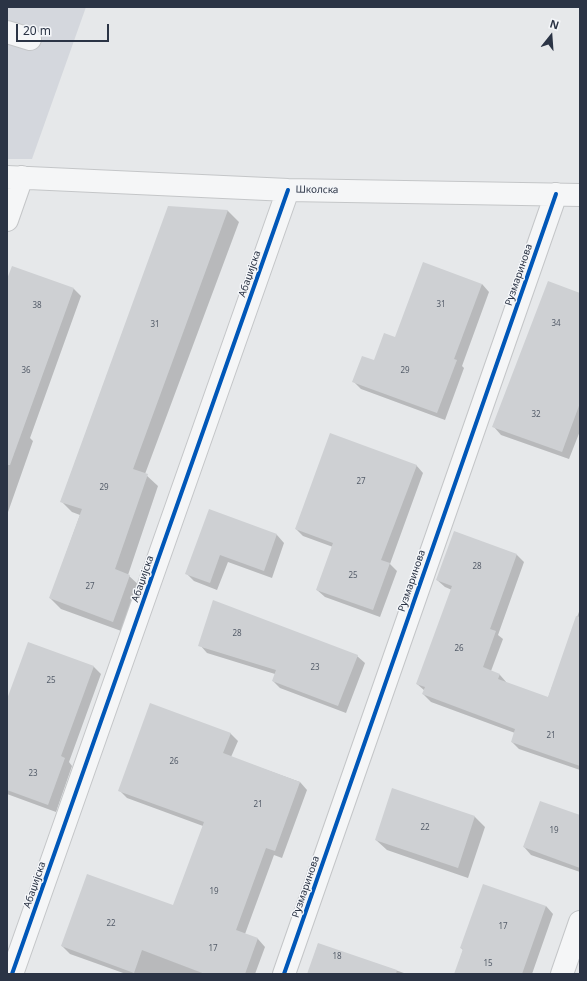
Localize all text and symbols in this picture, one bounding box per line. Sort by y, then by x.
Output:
scale bar [18,16,111,42]
north arrow [531,16,571,56]
text: N [548,16,561,33]
text: 20 m [23,22,51,39]
street label: Школска [295,184,339,196]
street label: Рузмаринова [503,242,535,308]
street label: Абаџијска [236,249,264,299]
house number: 31 [436,300,446,310]
house number: 38 [32,301,42,311]
house number: 34 [551,319,561,329]
house number: 31 [150,320,160,330]
house number: 36 [21,366,31,376]
house number: 29 [400,366,410,376]
house number: 32 [531,410,541,420]
house number: 27 [356,477,366,487]
house number: 29 [99,483,109,493]
street label: Рузмаринова [396,548,428,614]
street label: Абаџијска [129,554,157,604]
house number: 28 [472,562,482,572]
house number: 25 [348,571,358,581]
house number: 27 [85,582,95,592]
house number: 28 [232,629,242,639]
house number: 26 [454,644,464,654]
house number: 23 [310,663,320,673]
house number: 25 [46,676,56,686]
house number: 21 [546,731,556,741]
house number: 26 [169,757,179,767]
house number: 23 [28,769,38,779]
house number: 21 [253,800,263,810]
house number: 22 [420,823,430,833]
house number: 19 [549,826,559,836]
street label: Рузмаринова [290,854,322,920]
street label: Абаџијска [21,860,49,910]
house number: 19 [209,887,219,897]
house number: 22 [106,919,116,929]
house number: 17 [498,922,508,932]
house number: 17 [208,944,218,954]
house number: 18 [332,952,342,962]
house number: 15 [483,959,493,969]

